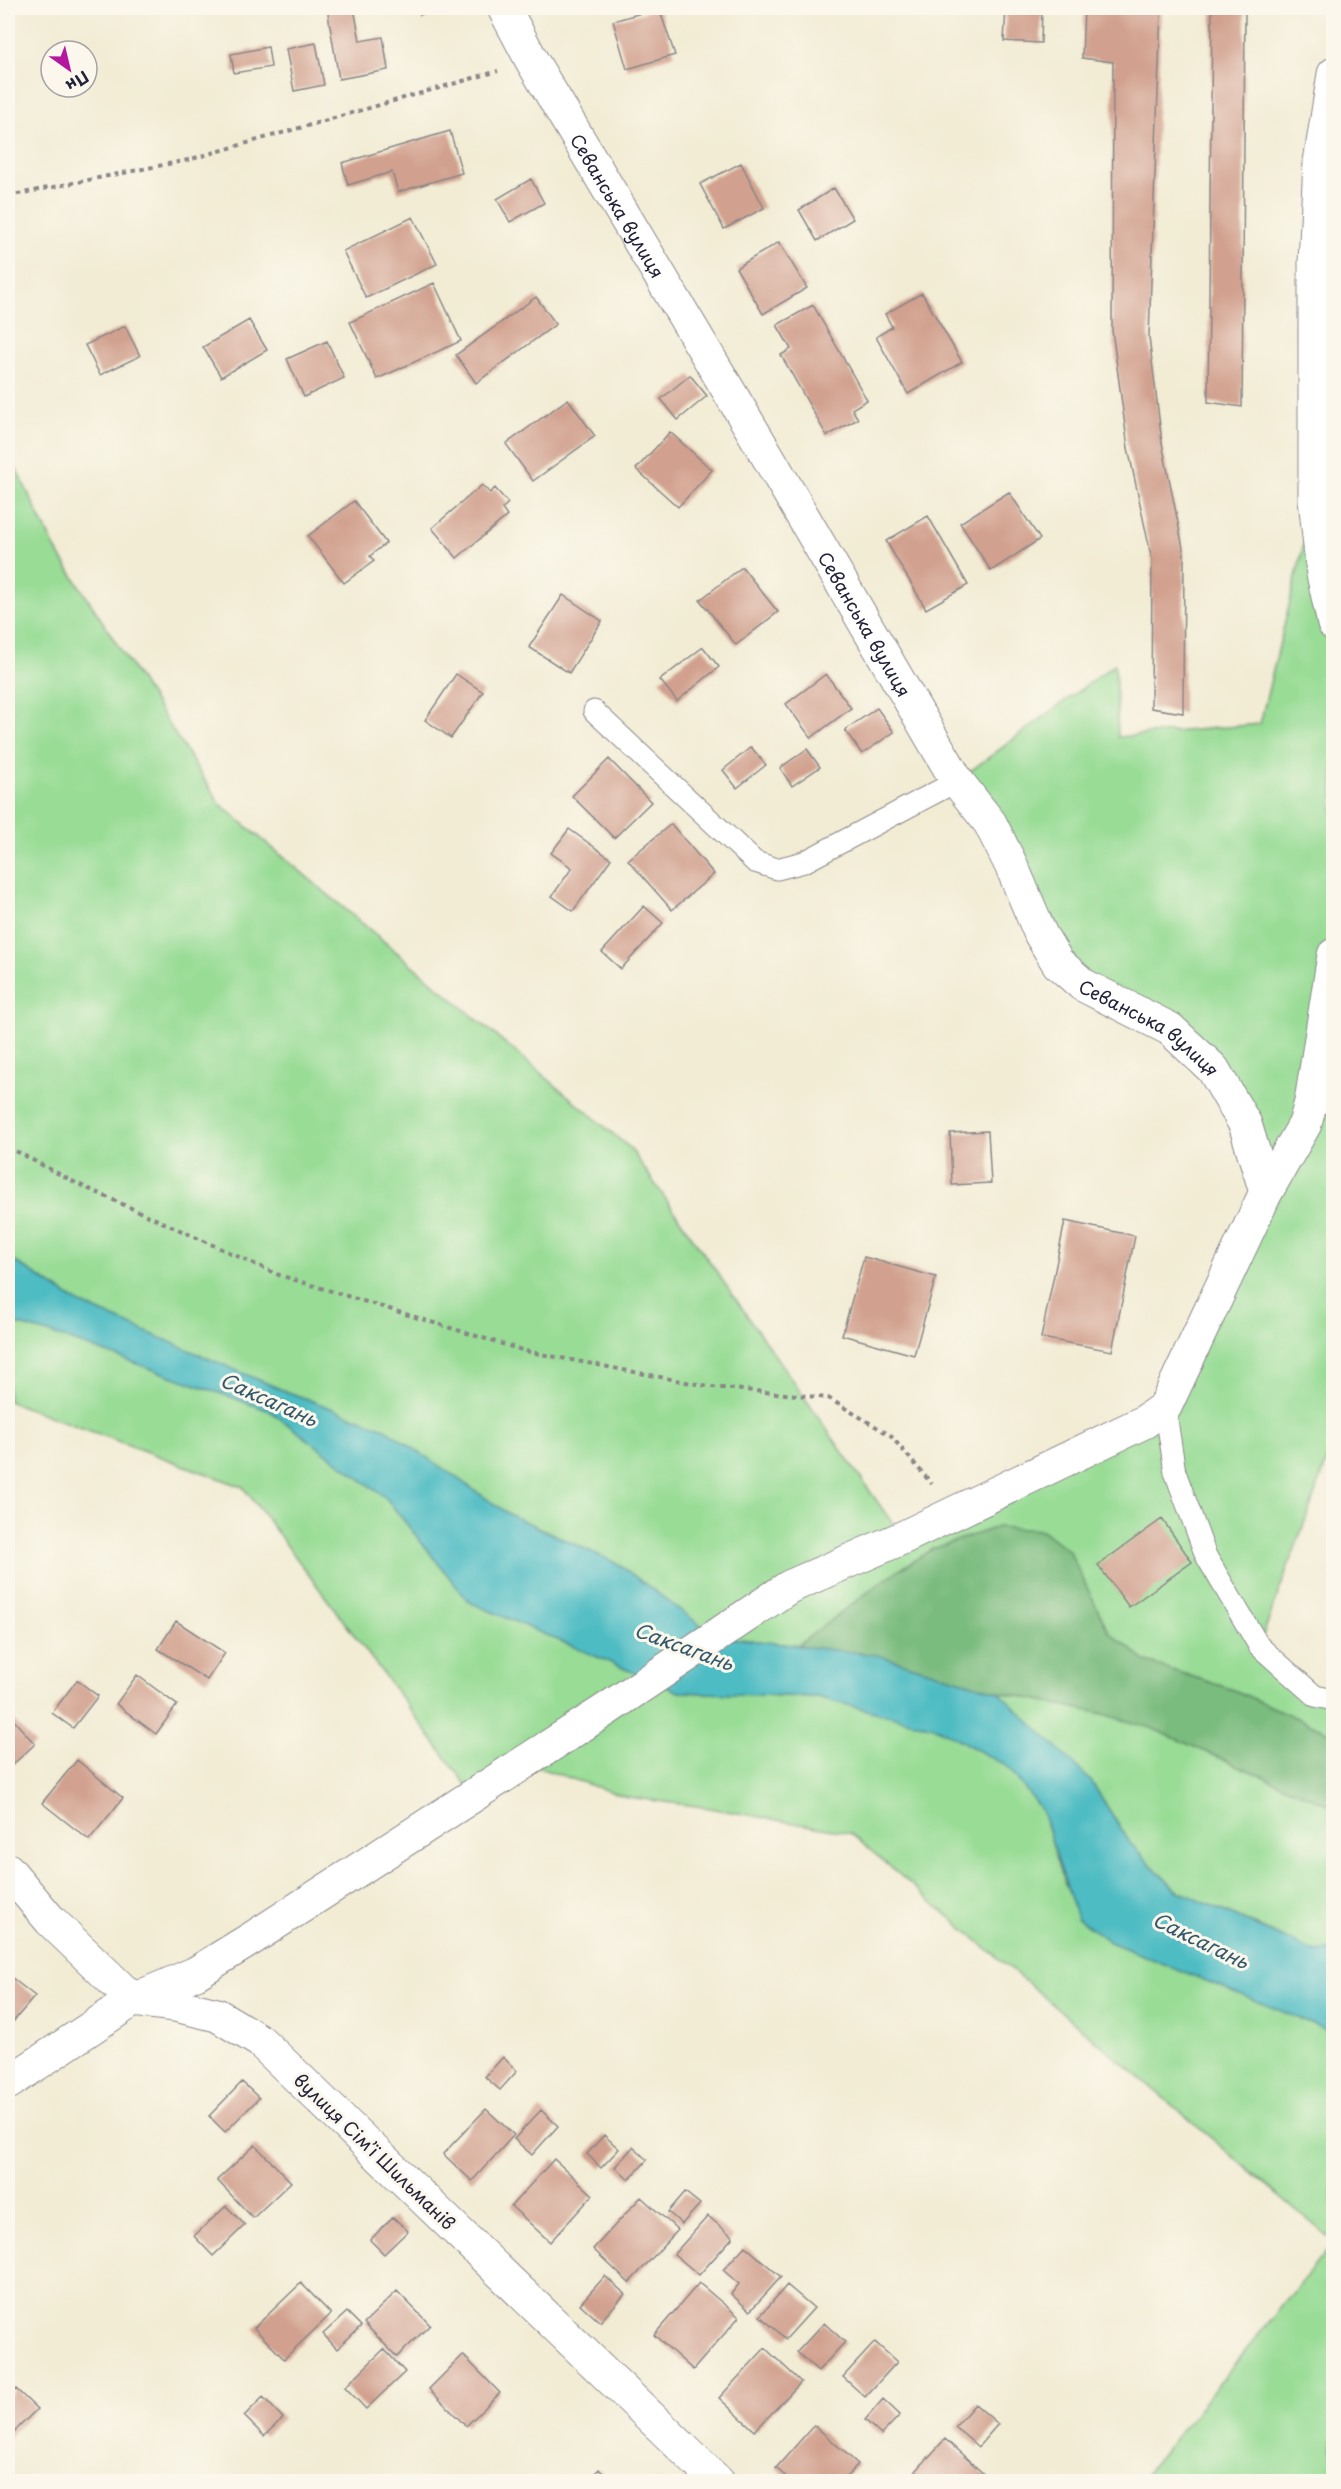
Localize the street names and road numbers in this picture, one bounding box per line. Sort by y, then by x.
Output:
street label: Севанська вулиця [564,128,672,283]
street label: Севанська вулиця [812,546,918,701]
street label: Севанська вулиця [1074,972,1227,1080]
street label: вулиця Сімʼї Шильманів [288,2066,462,2236]

